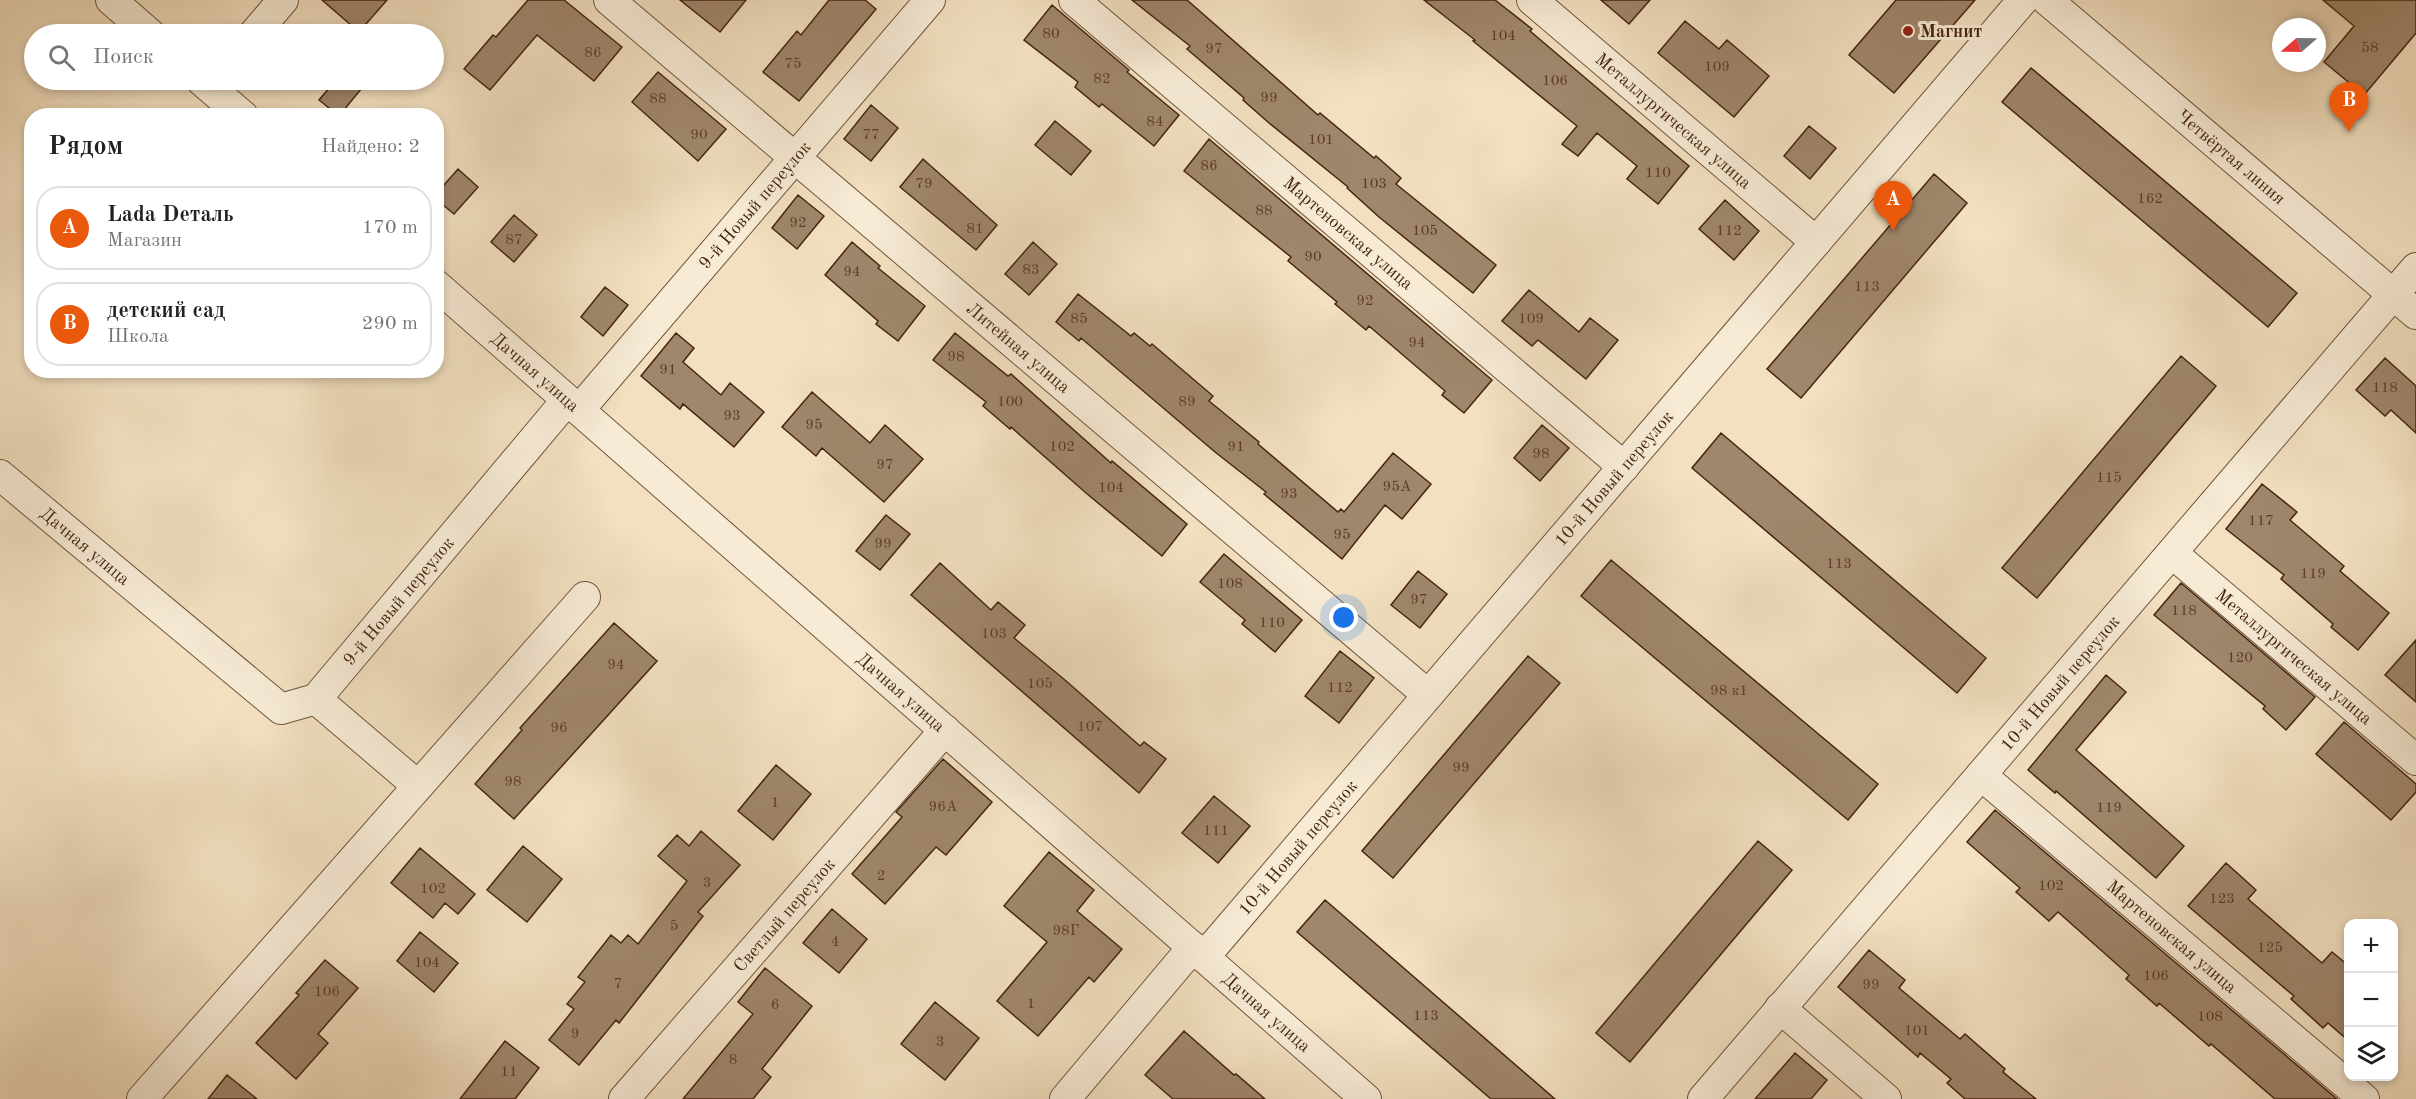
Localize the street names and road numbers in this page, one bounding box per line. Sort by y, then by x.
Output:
street label: Металлургическая улица [1591,50,1755,193]
street label: Четвёртая линия [2173,107,2288,208]
street label: 9-й Новый переулок [696,138,815,273]
street label: Мартеновская улица [1279,174,1416,294]
street label: Литейная улица [963,299,1073,397]
street label: Дачная улица [487,330,582,416]
street label: 10-й Новый переулок [1552,408,1677,550]
street label: Дачная улица [36,505,133,589]
street label: 9-й Новый переулок [340,534,458,669]
street label: Металлургическая улица [2212,586,2375,729]
street label: 10-й Новый переулок [1998,613,2123,755]
street label: Дачная улица [853,650,948,736]
street label: 10-й Новый переулок [1236,777,1361,919]
street label: Светлый переулок [731,855,839,976]
street label: Мартеновская улица [2103,877,2240,997]
street label: Дачная улица [1219,970,1314,1056]

